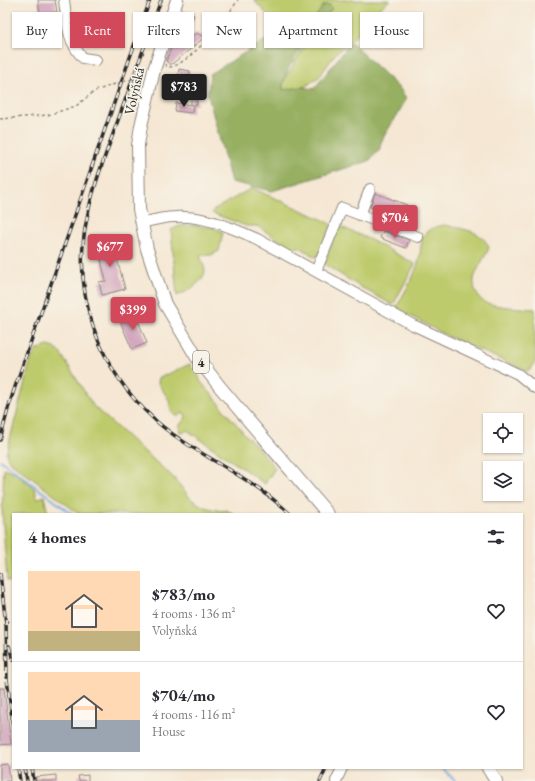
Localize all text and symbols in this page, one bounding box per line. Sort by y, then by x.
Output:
chip: Buy [12,12,62,48]
chip: Rent [70,12,125,48]
chip: Filters [133,12,194,48]
chip: New [202,12,256,48]
chip: Apartment [264,12,352,48]
chip: House [360,12,423,48]
street label: Volyňská [120,65,148,117]
pin: $783 [160,74,208,108]
text: $783 [171,78,197,95]
pin: $704 [371,205,419,239]
text: $704 [382,209,408,226]
pin: $677 [86,234,134,268]
text: $677 [97,238,123,255]
pin: $399 [109,297,157,331]
text: $399 [120,301,146,318]
road number: 4 [193,351,209,373]
map controls [483,413,523,501]
button: locate [483,413,523,453]
button: layers [483,461,523,501]
text: 4 homes [28,526,86,548]
icon: filters [485,526,507,548]
text: $783/mo [152,583,215,605]
icon: home [60,587,108,635]
icon: heart [485,600,507,622]
text: 4 rooms · 136 m² [152,605,236,622]
text: Volyňská [152,622,197,639]
text: $704/mo [152,684,215,706]
icon: home [60,688,108,736]
icon: heart [485,701,507,723]
text: 4 rooms · 116 m² [152,706,236,723]
text: House [152,723,185,740]

